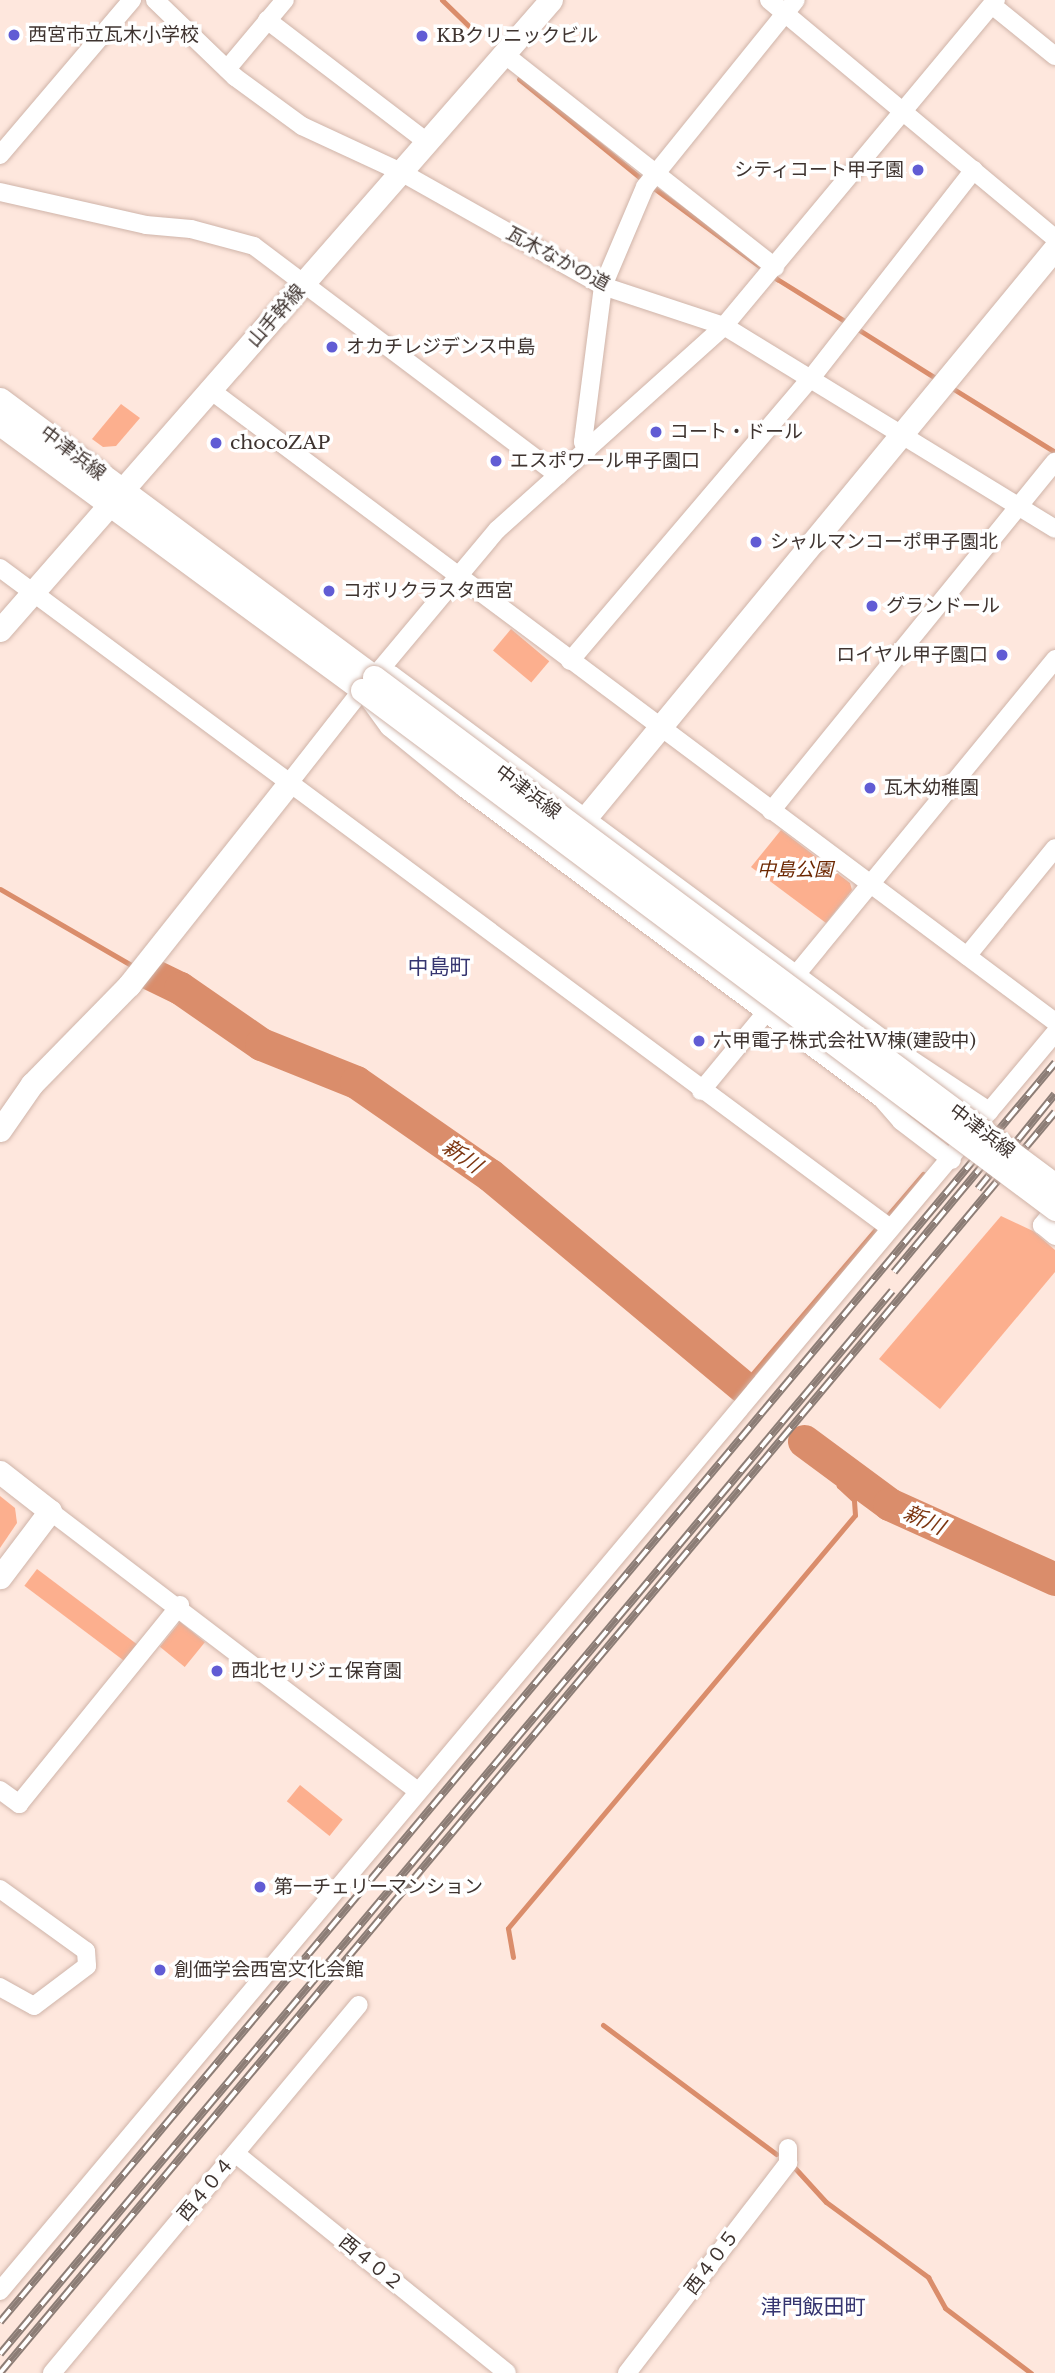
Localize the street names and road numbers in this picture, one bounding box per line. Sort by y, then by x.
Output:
street label: 瓦木なかの道 [502,222,614,296]
street label: 山手幹線 [242,280,310,352]
street label: 中津浜線 [36,421,110,485]
street label: 中津浜線 [491,760,565,824]
street label: 中津浜線 [945,1099,1019,1163]
street label: 西４０４ [173,2153,239,2225]
street label: 西４０５ [680,2225,744,2299]
street label: 西４０２ [334,2230,408,2296]

